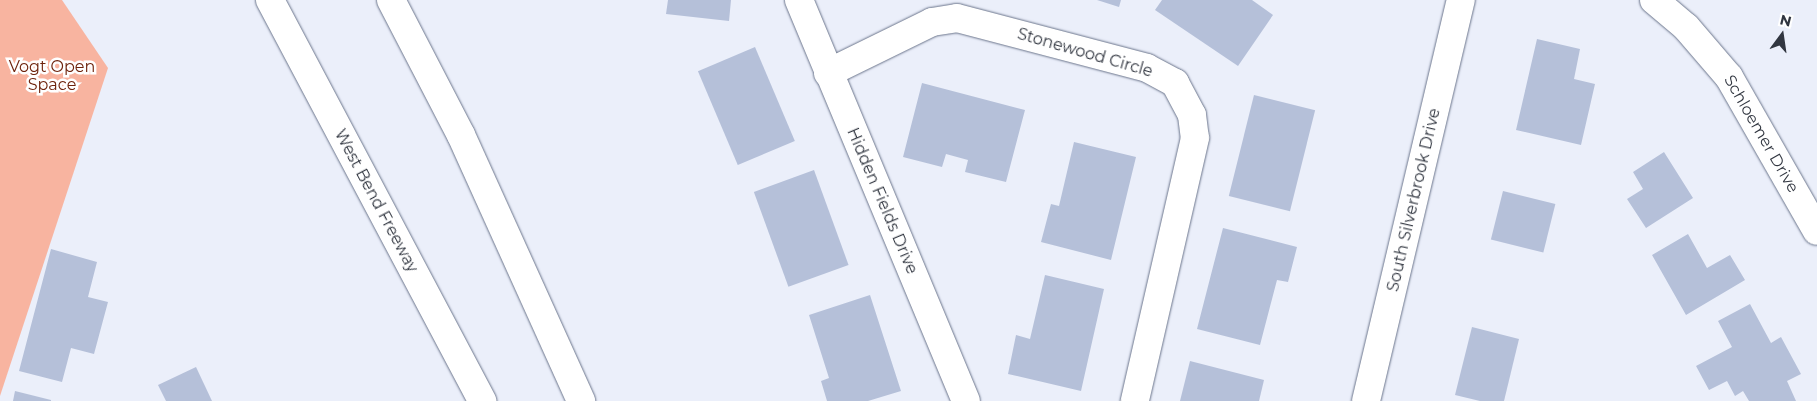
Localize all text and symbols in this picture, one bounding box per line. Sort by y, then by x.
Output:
north arrow [1757,10,1807,60]
text: N [1778,10,1793,31]
street label: Stonewood Circle [1015,24,1155,82]
park label: Vogt Open Space [9,57,95,95]
street label: Schloemer Drive [1720,72,1802,196]
street label: South Silverbrook Drive [1384,106,1444,294]
street label: Hidden Fields Drive [843,125,921,277]
street label: West Bend Freeway [330,126,422,276]

